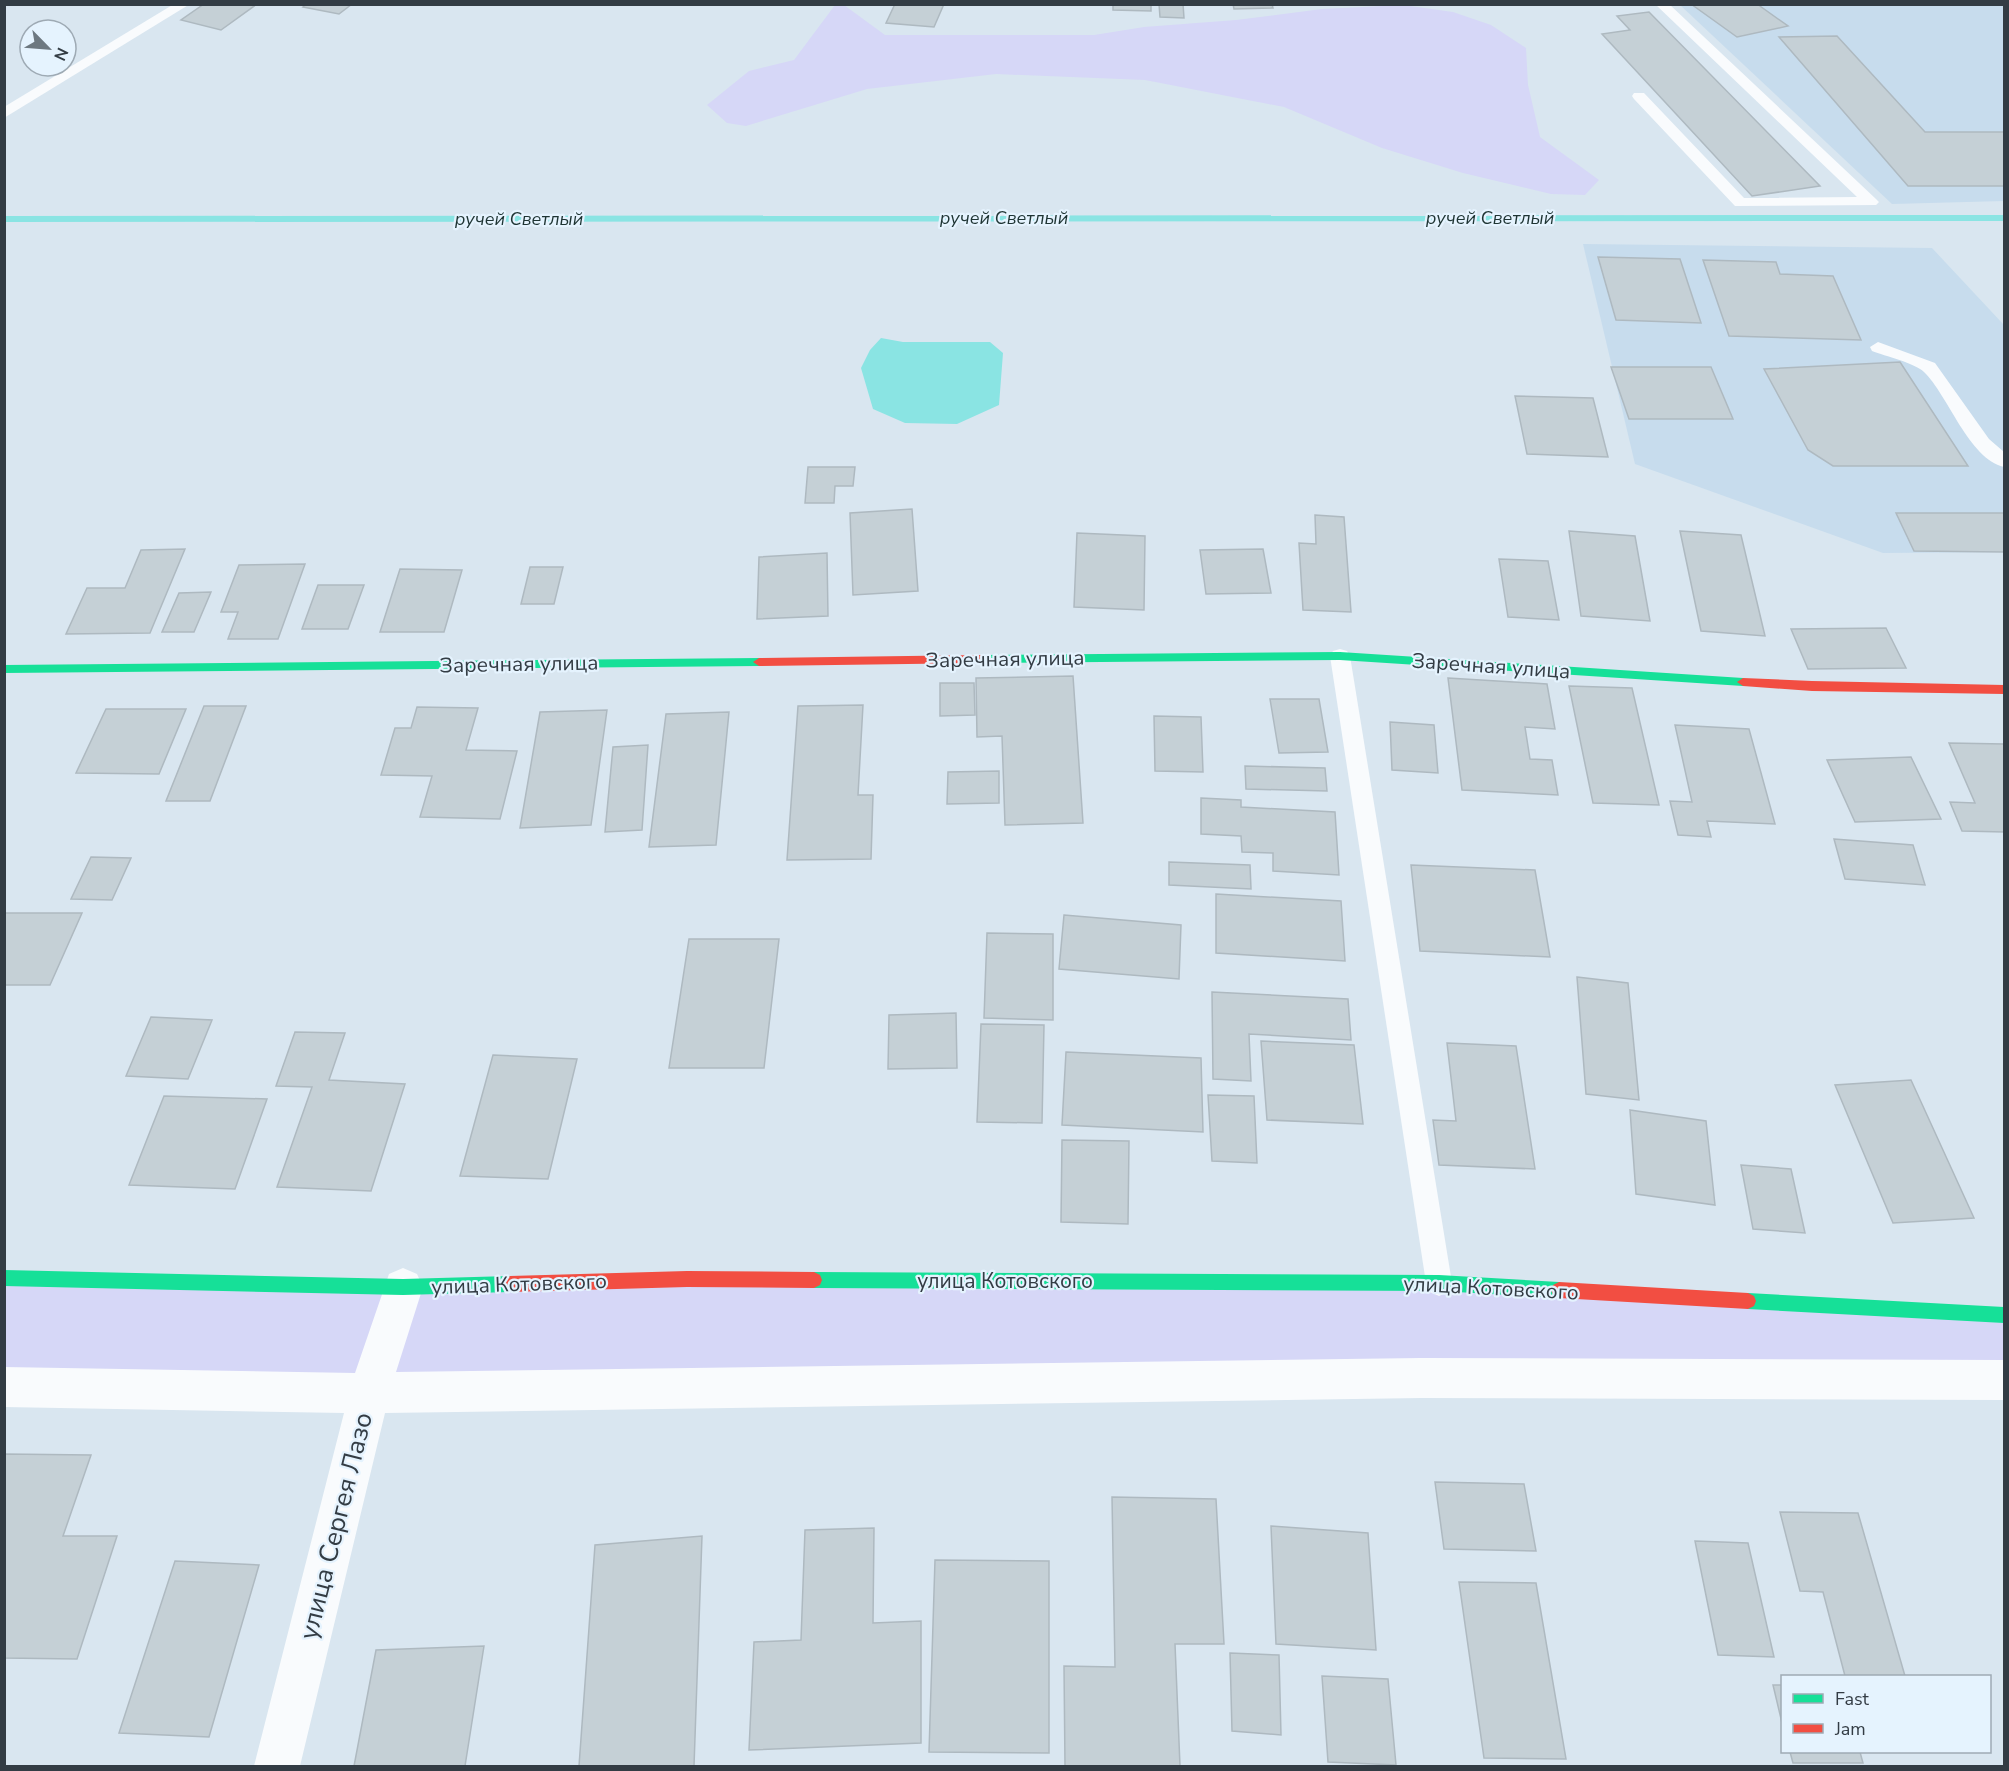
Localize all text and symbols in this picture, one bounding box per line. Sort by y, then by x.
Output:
north arrow [18,18,78,78]
text: N [48,44,73,64]
water label: ручей Светлый [940,206,1068,230]
water label: ручей Светлый [1426,206,1554,230]
water label: ручей Светлый [455,207,583,231]
street label: Заречная улица [925,644,1085,674]
street label: Заречная улица [1411,646,1571,686]
street label: Заречная улица [439,649,599,679]
street label: улица Котовского [431,1267,607,1301]
street label: улица Котовского [917,1267,1093,1295]
street label: улица Котовского [1403,1269,1579,1307]
street label: улица Сергея Лазо [291,1409,381,1643]
legend [1781,1675,1991,1753]
text: Fast [1835,1687,1870,1711]
text: Jam [1834,1717,1866,1741]

